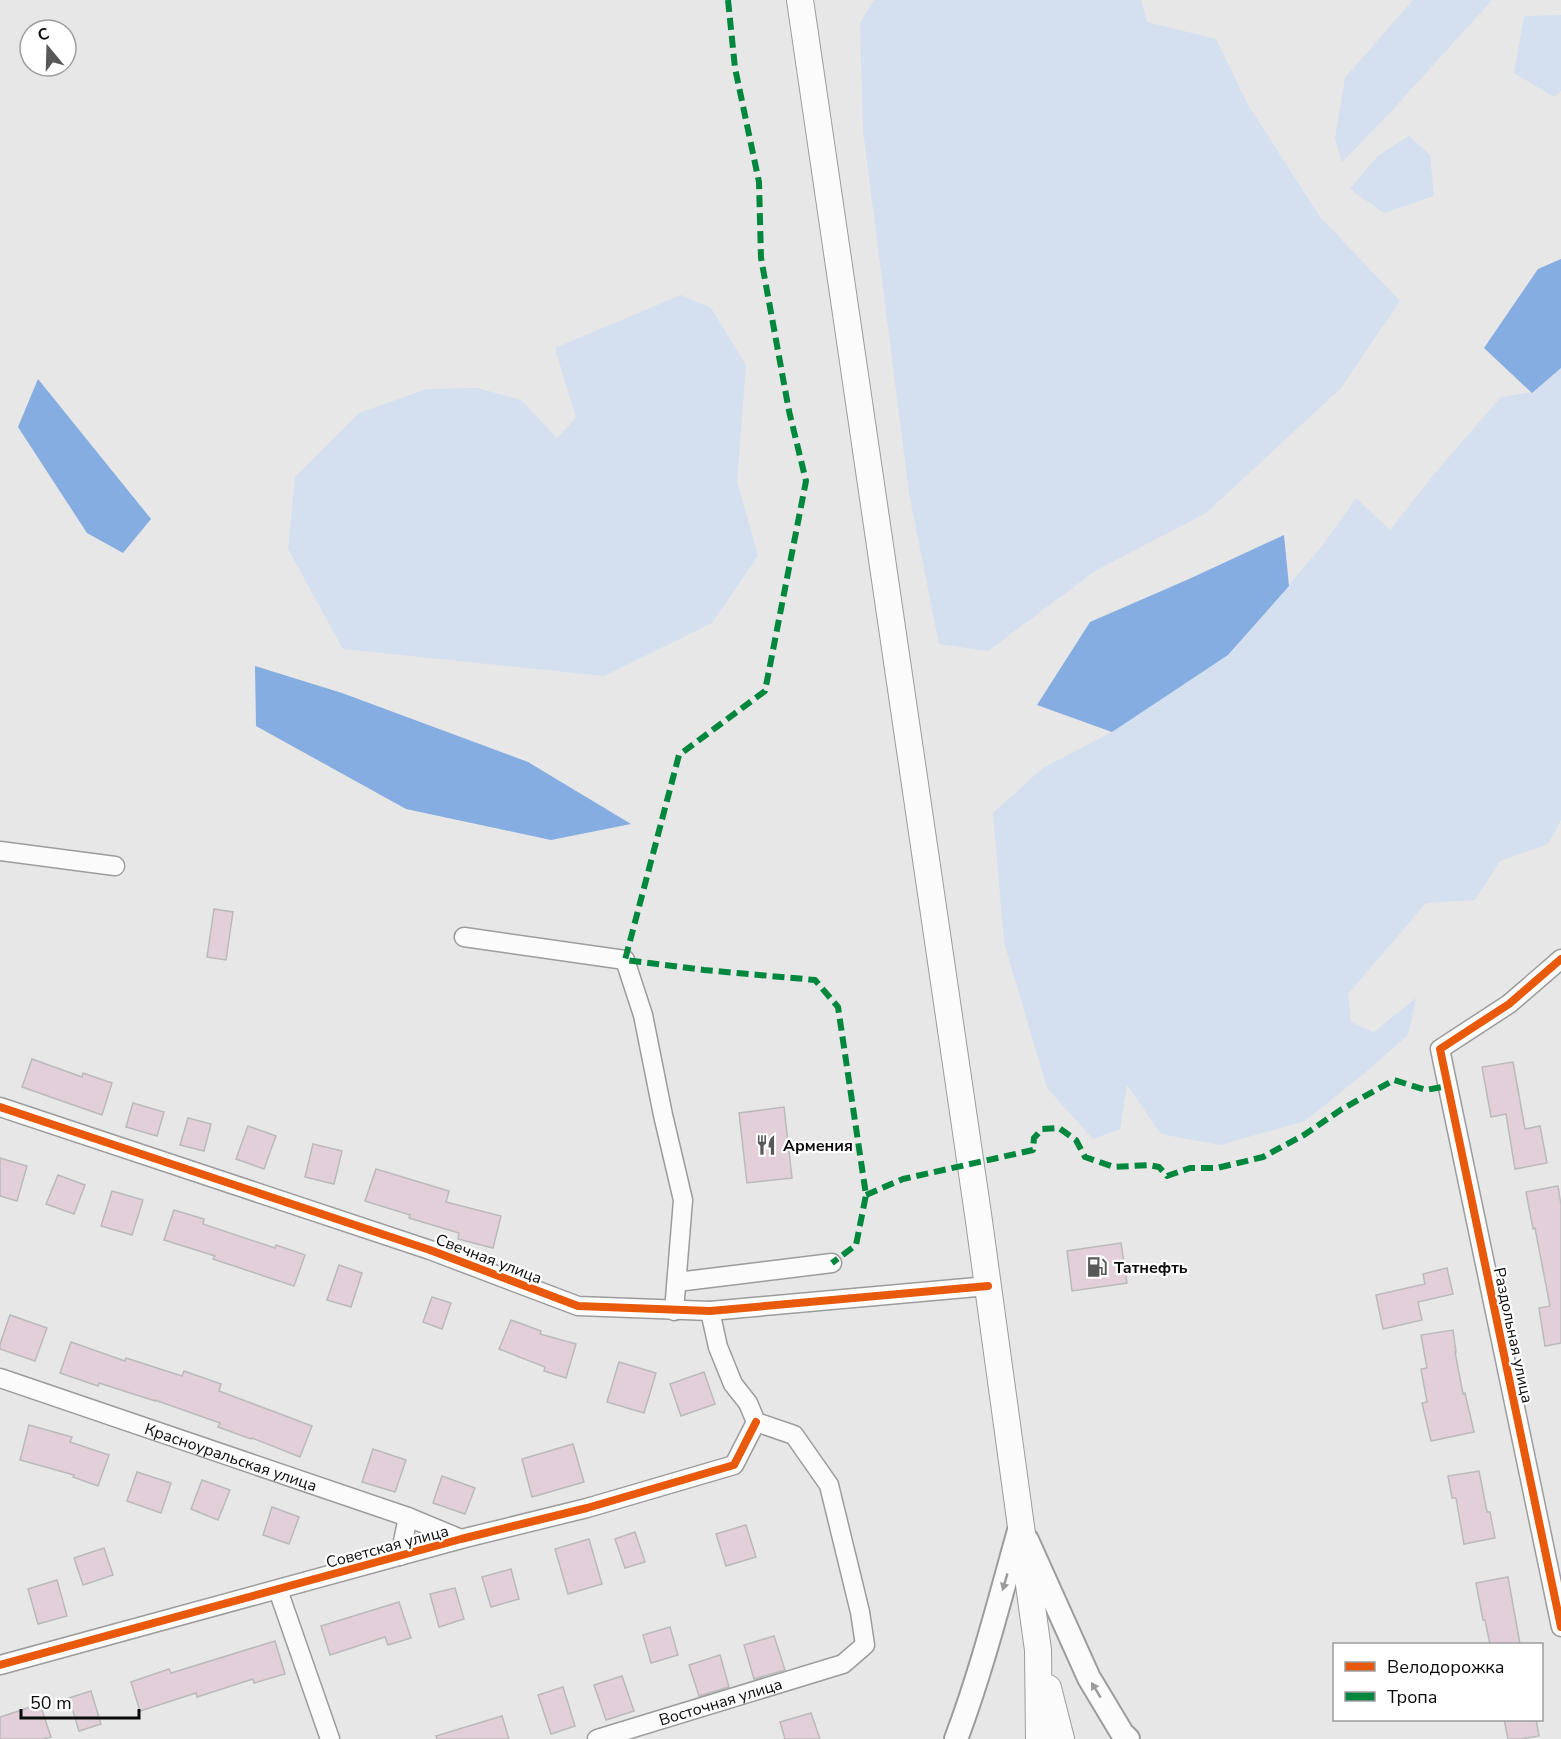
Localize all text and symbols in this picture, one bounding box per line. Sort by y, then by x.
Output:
north arrow [18,18,78,78]
text: С [35,23,52,47]
restaurant icon: Армения [754,1133,778,1157]
place label: Армения [783,1135,853,1157]
street label: Свечная улица [432,1229,545,1289]
fuel station icon: Татнефть [1085,1255,1109,1279]
place label: Татнефть [1114,1257,1188,1279]
street label: Раздольная улица [1488,1265,1538,1405]
street label: Красноуральская улица [142,1418,320,1497]
street label: Советская улица [323,1520,451,1574]
one-way arrow [1000,1573,1009,1591]
legend [1333,1643,1543,1721]
text: Велодорожка [1387,1655,1504,1679]
street label: Восточная улица [656,1673,785,1732]
scale bar [21,1682,140,1720]
one-way arrow [1091,1682,1102,1698]
text: Тропа [1387,1685,1438,1709]
text: 50 m [30,1691,72,1715]

